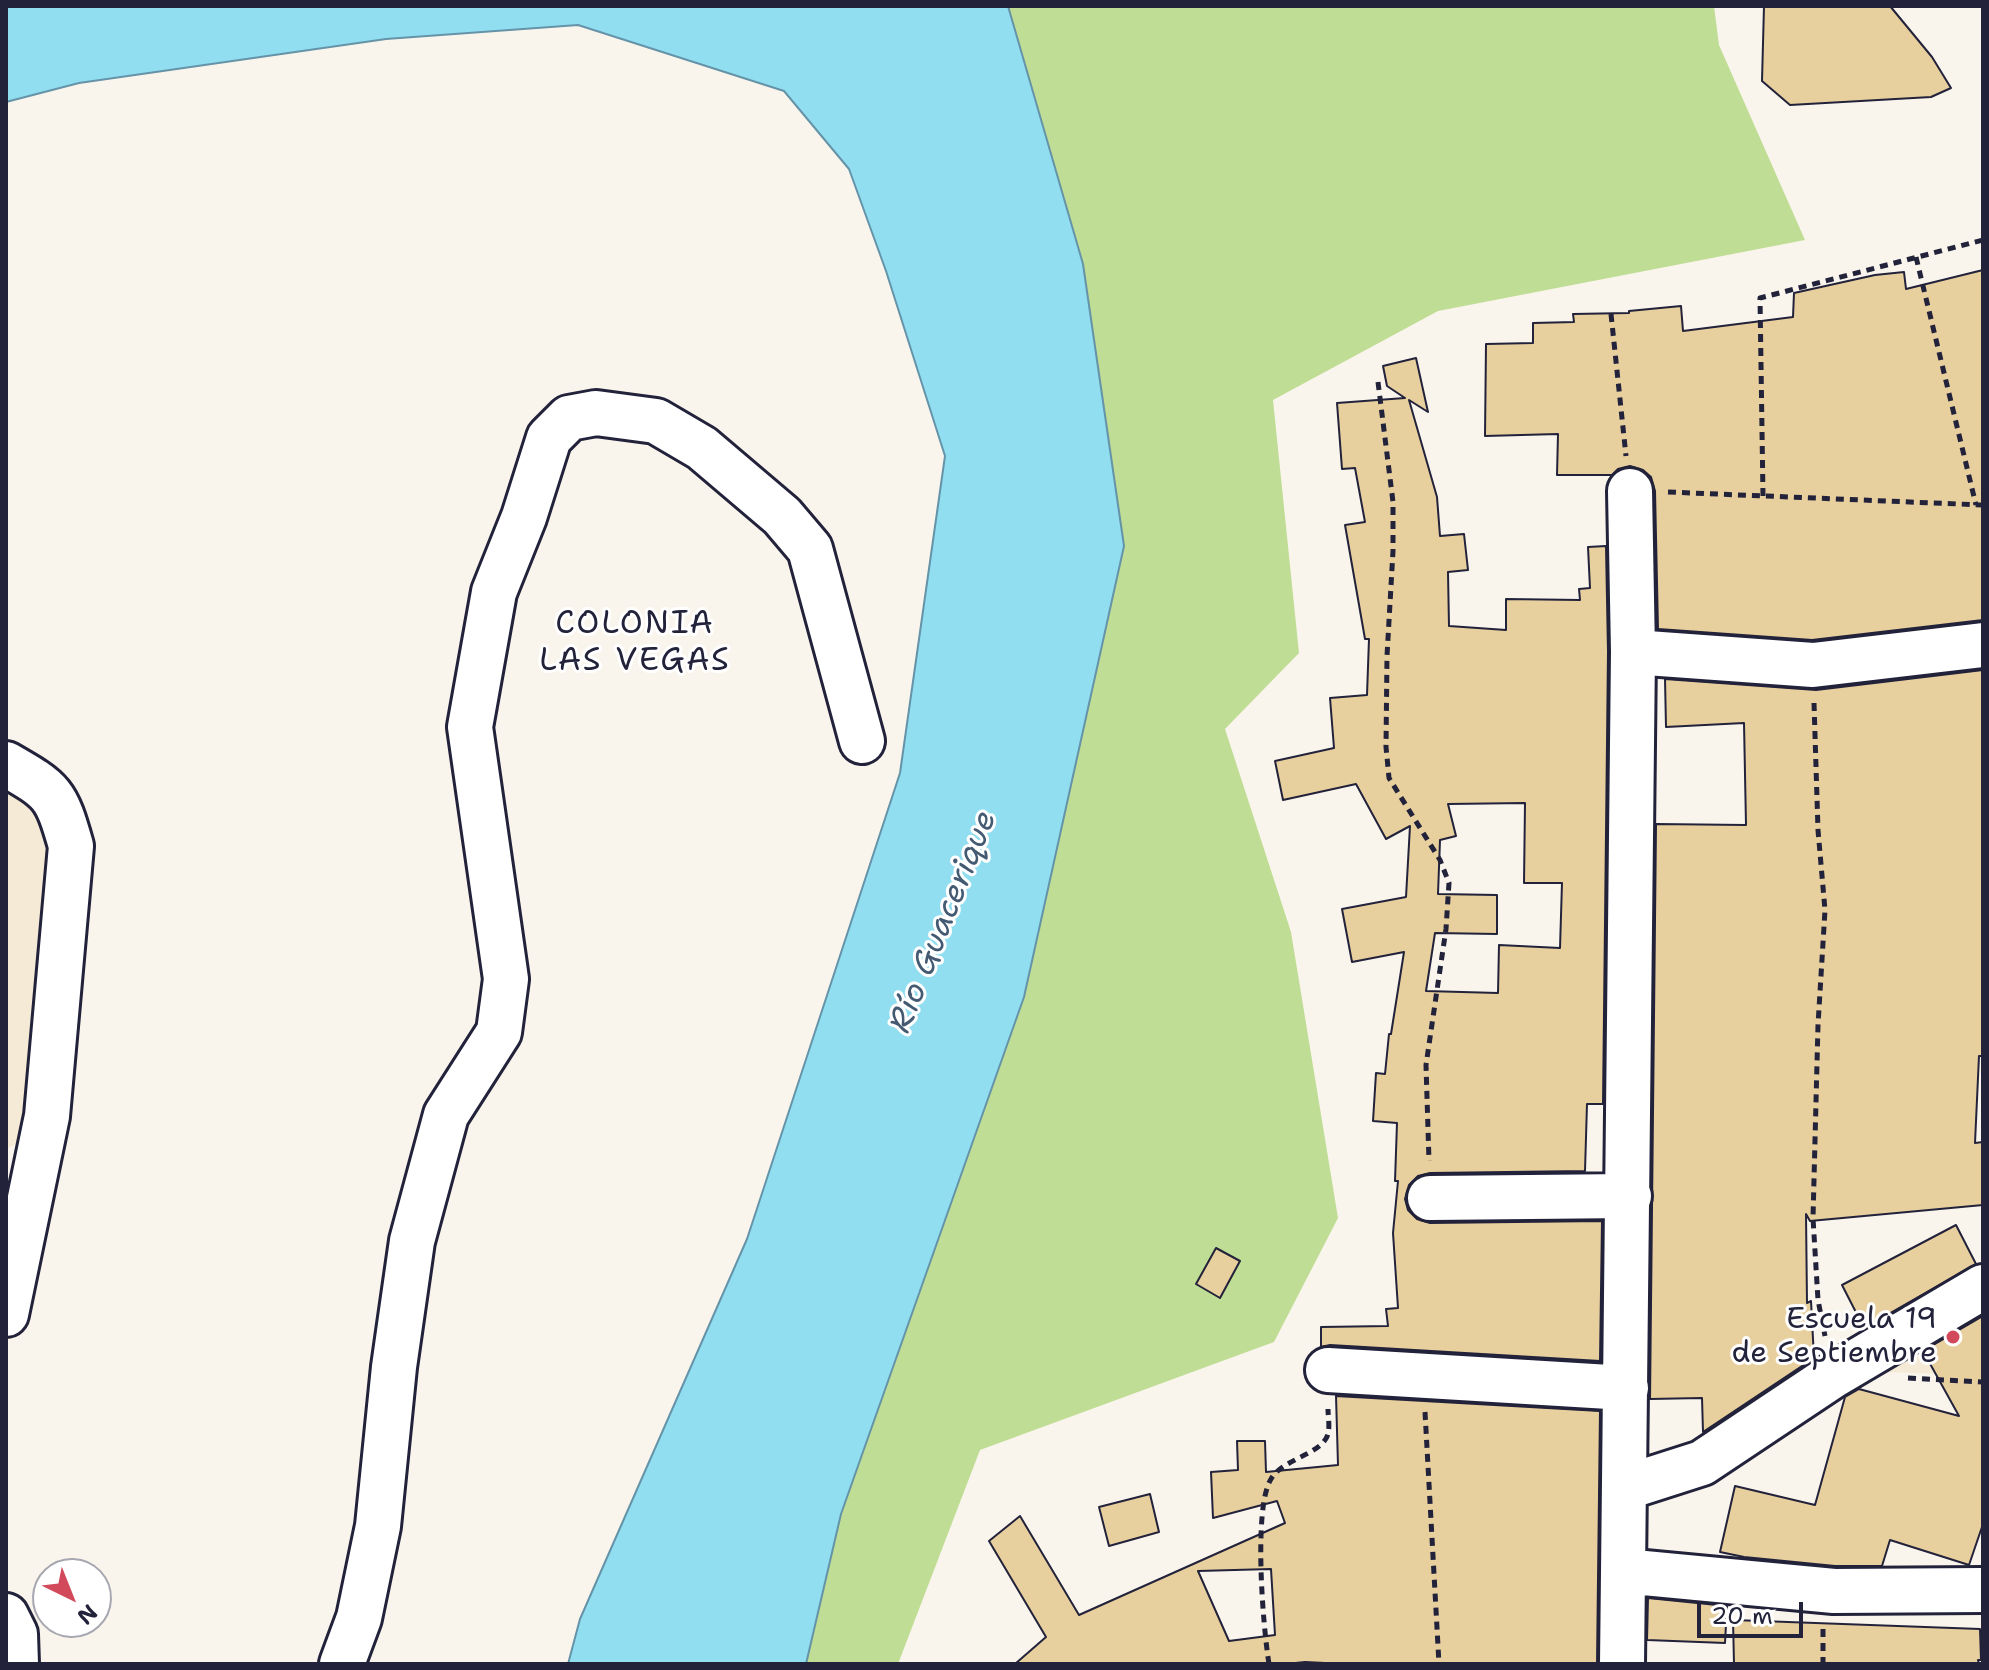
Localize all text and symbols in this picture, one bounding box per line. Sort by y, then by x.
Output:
district label: COLONIA LAS VEGAS [539,606,731,681]
water label: Río Guacerique [882,806,1006,1038]
place label: Escuela 19 de Septiembre [1731,1302,1937,1372]
marker: Escuela 19 de Septiembre [1944,1328,1962,1346]
north arrow [32,1558,112,1638]
scale bar [1701,1586,1807,1636]
text: N [71,1598,104,1631]
text: 20 m [1711,1600,1773,1632]

